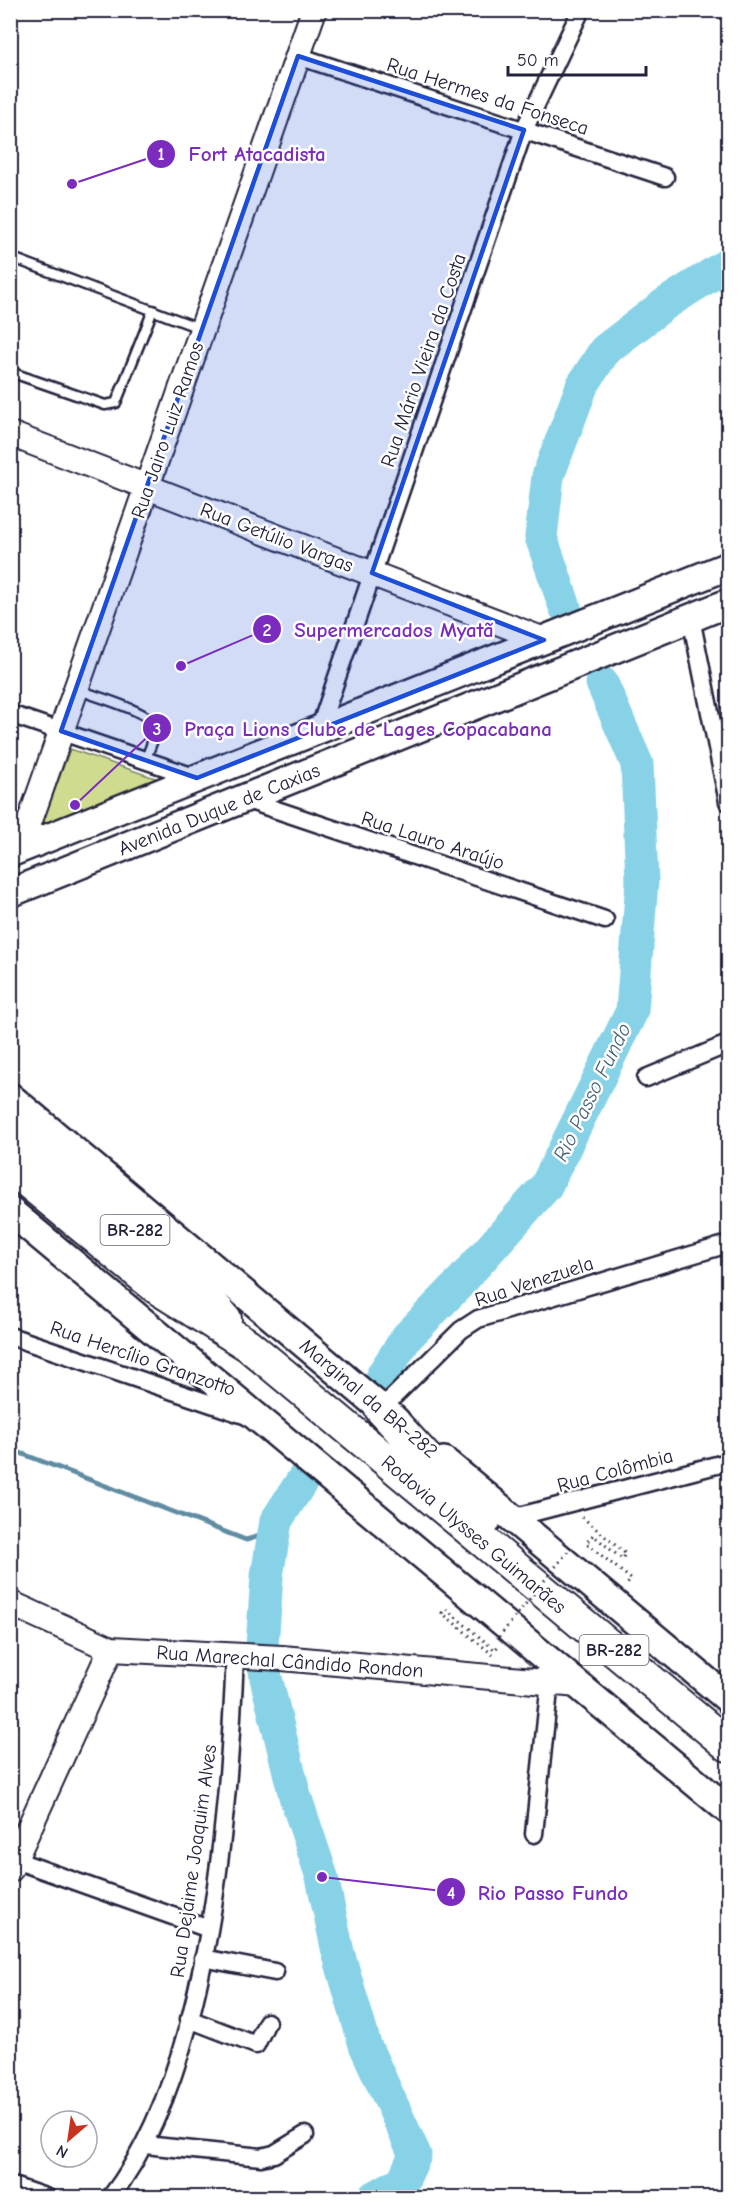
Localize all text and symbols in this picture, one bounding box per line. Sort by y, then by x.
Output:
scale bar [508,39,646,77]
text: 50 m [517,50,559,71]
street label: Rua Hermes da Fonseca [384,53,592,140]
callout: Fort Atacadista [146,134,337,173]
text: Fort Atacadista [188,142,326,166]
text: 1 [157,144,165,165]
street label: Rua Mário Vieira da Costa [376,250,471,470]
street label: Rua Jairo Luiz Ramos [126,339,208,521]
street label: Rua Getúlio Vargas [197,498,357,577]
callout: Supermercados Myatã [252,610,505,649]
text: Supermercados Myatã [294,618,494,642]
text: 2 [263,620,272,641]
callout: Praça Lions Clube de Lages Copacabana [142,709,564,748]
text: Praça Lions Clube de Lages Copacabana [184,717,552,741]
text: 3 [153,719,161,740]
street label: Avenida Duque de Caxias [115,758,323,860]
street label: Rua Lauro Araújo [358,806,507,874]
water label: Rio Passo Fundo [548,1019,636,1165]
road number: BR-282 [100,1215,170,1245]
street label: Rua Venezuela [472,1251,596,1311]
street label: Rua Hercílio Granzotto [47,1316,239,1401]
street label: Marginal da BR-282 [295,1334,442,1463]
street label: Rua Colômbia [555,1444,676,1497]
street label: Rodovia Ulysses Guimarães [377,1450,571,1618]
road number: BR-282 [580,1635,648,1665]
street label: Rua Marechal Cândido Rondon [156,1641,424,1682]
street label: Rua Dejaime Joaquim Alves [166,1743,221,1979]
callout: Rio Passo Fundo [436,1873,641,1912]
text: Rio Passo Fundo [478,1881,628,1905]
text: 4 [447,1883,455,1904]
north arrow [39,2109,99,2169]
text: N [53,2141,71,2162]

